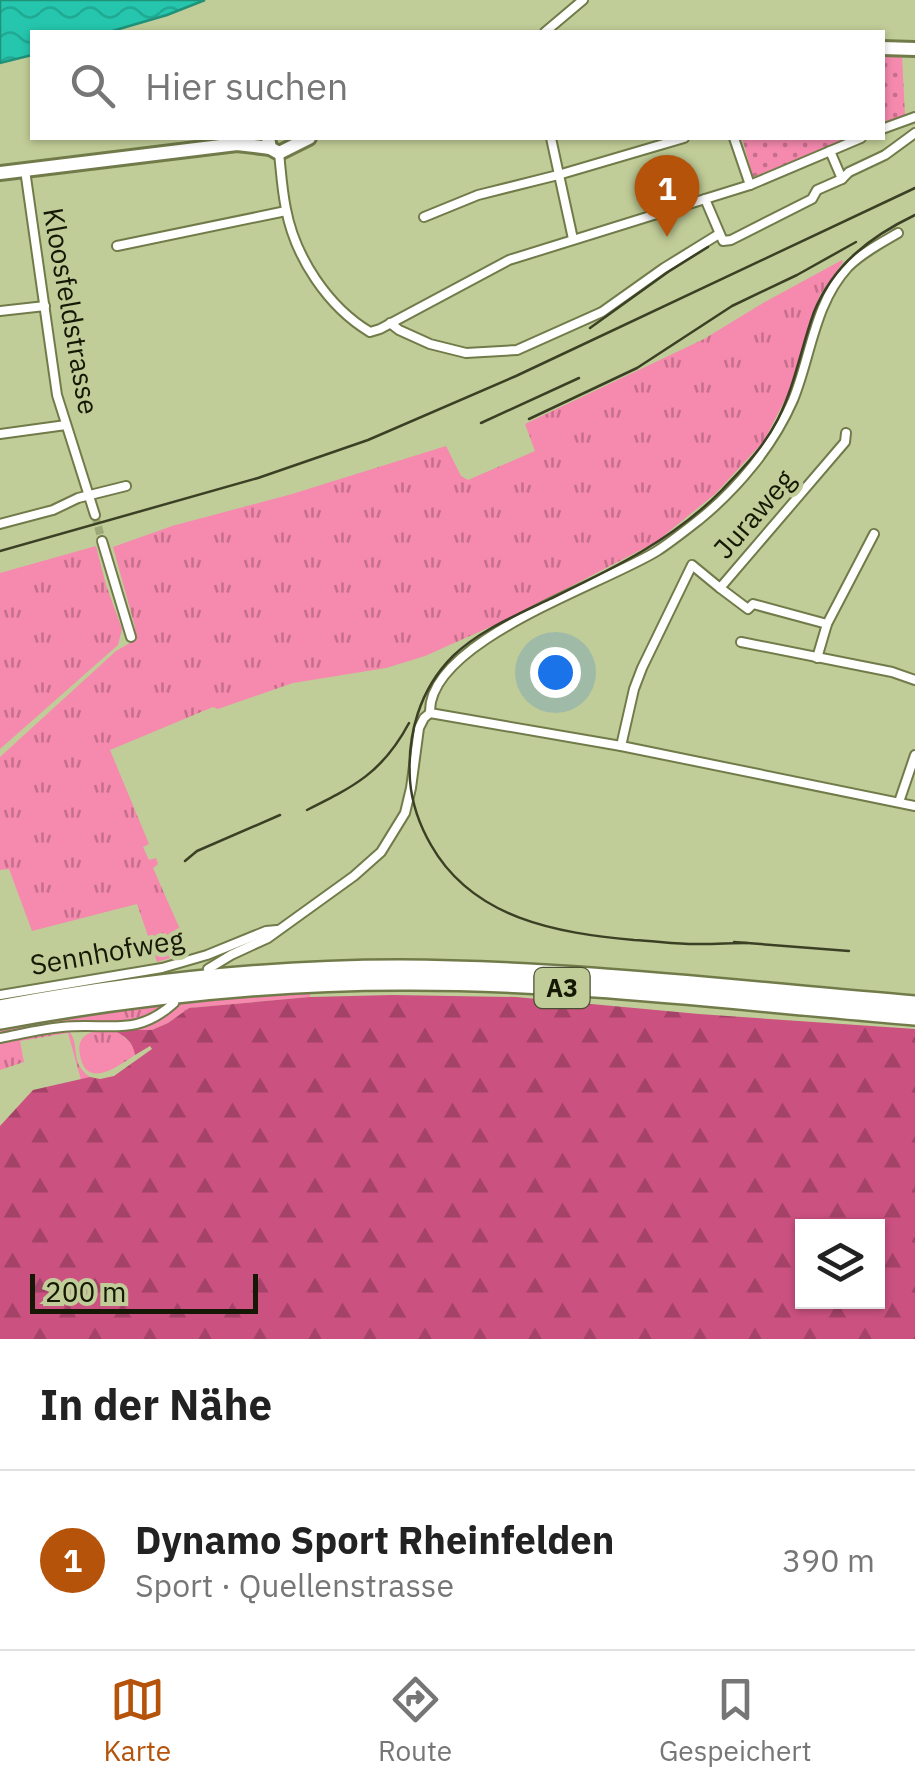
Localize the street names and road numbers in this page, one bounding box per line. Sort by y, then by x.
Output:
street label: Kloosfeldstrasse [35,205,108,417]
street label: Juraweg [705,461,803,566]
street label: Sennhofweg [27,920,187,983]
road number: A3 [534,968,590,1008]

